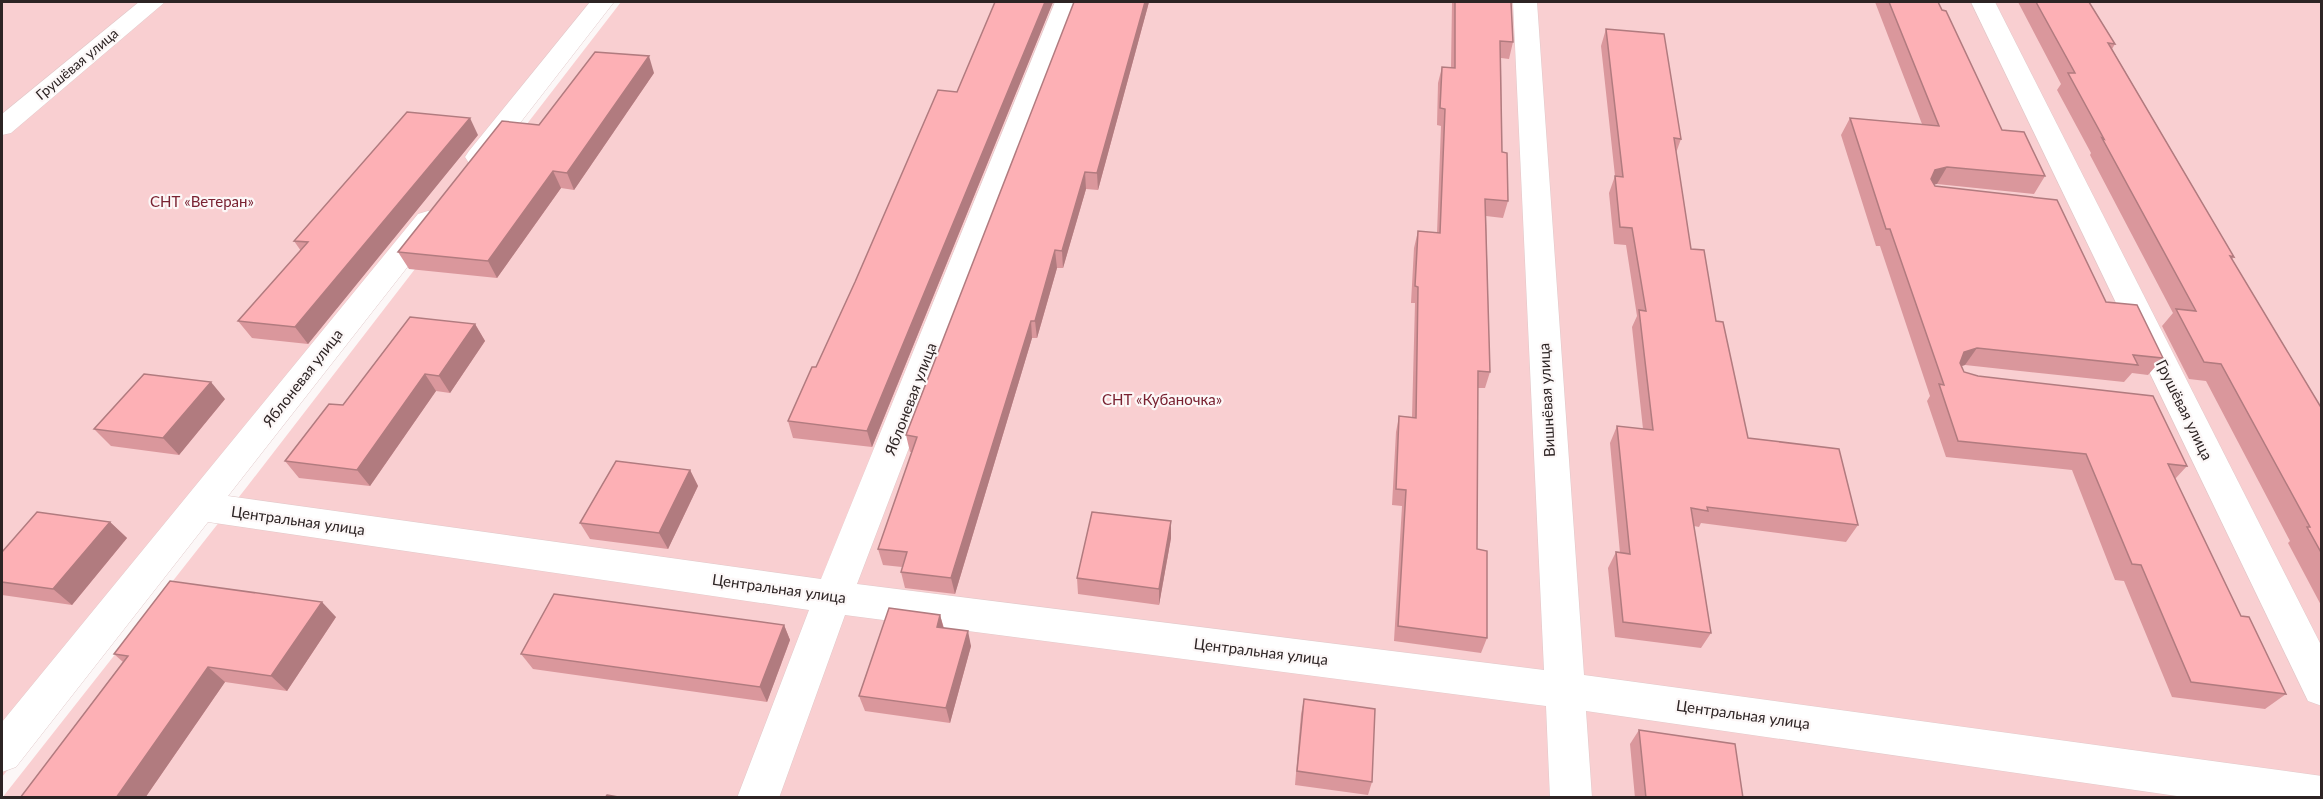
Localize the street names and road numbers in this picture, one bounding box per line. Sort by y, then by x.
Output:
street label: Грушёвая улица [32,24,121,103]
street label: Яблоневая улица [258,325,346,431]
street label: Яблоневая улица [880,340,940,458]
street label: Вишнёвая улица [1534,343,1558,457]
street label: Грушёвая улица [2153,356,2217,463]
street label: Центральная улица [230,502,366,538]
street label: Центральная улица [711,570,847,606]
street label: Центральная улица [1193,634,1329,668]
street label: Центральная улица [1675,696,1811,732]

